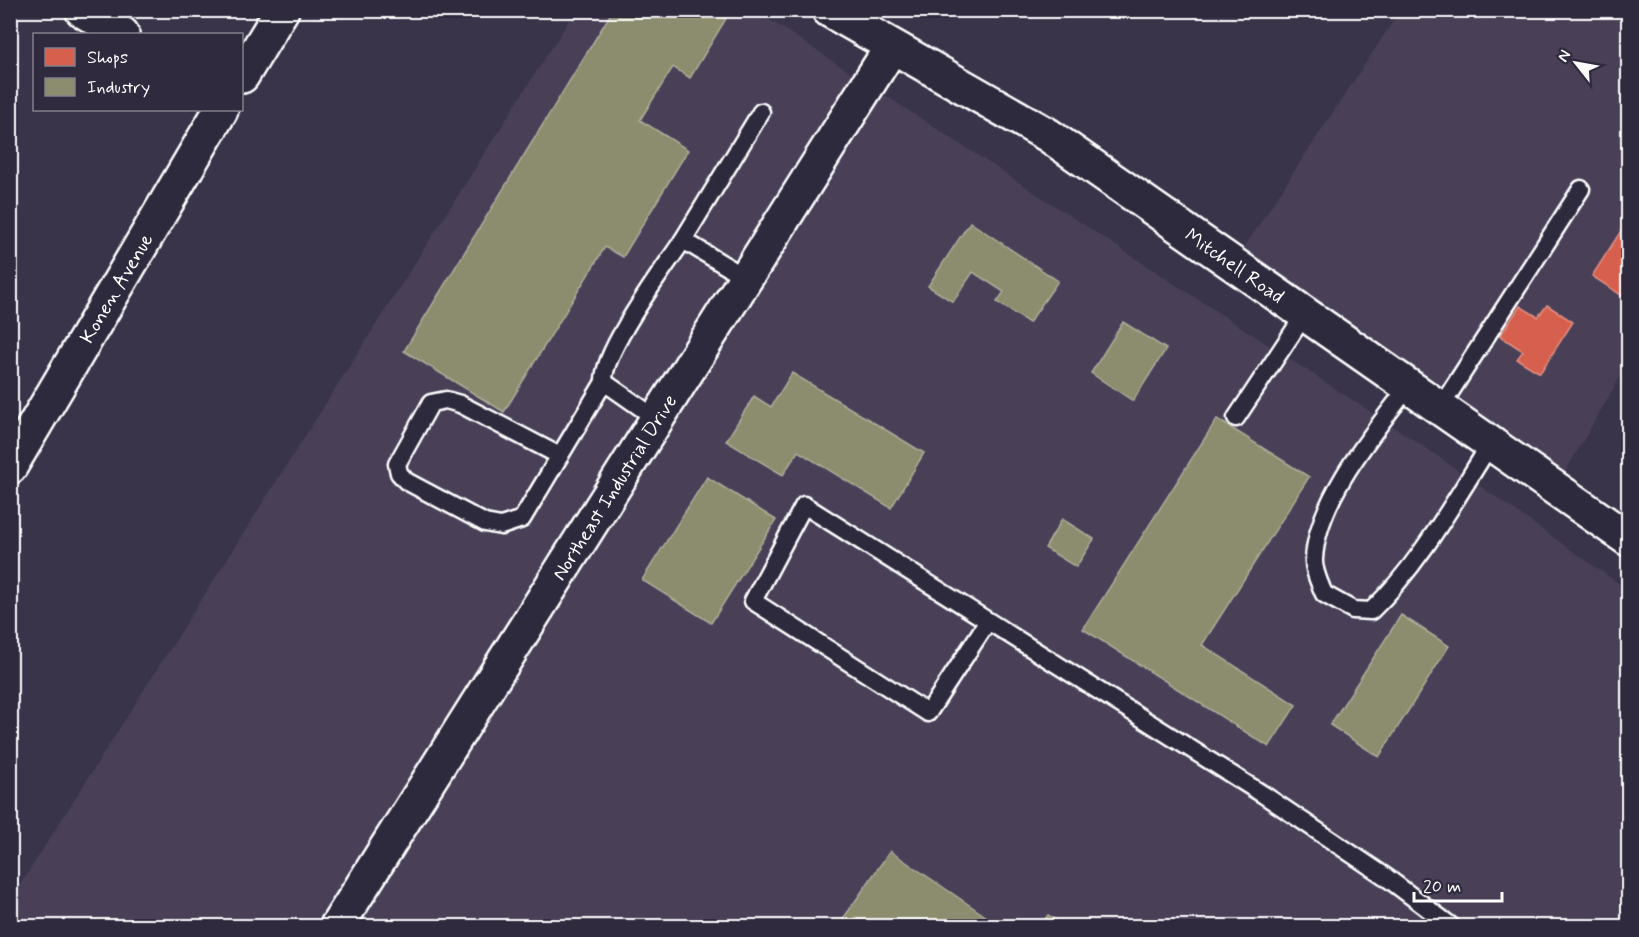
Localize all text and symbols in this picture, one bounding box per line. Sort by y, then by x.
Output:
legend [33,33,243,111]
north arrow [1546,33,1606,93]
text: Shops [87,46,128,70]
text: N [1553,46,1576,66]
text: Industry [87,76,150,100]
street label: Mitchell Road [1179,222,1289,311]
street label: Konen Avenue [74,229,160,349]
street label: Northeast Industrial Drive [546,390,684,586]
scale bar [1414,865,1502,903]
text: 20 m [1423,875,1461,899]

